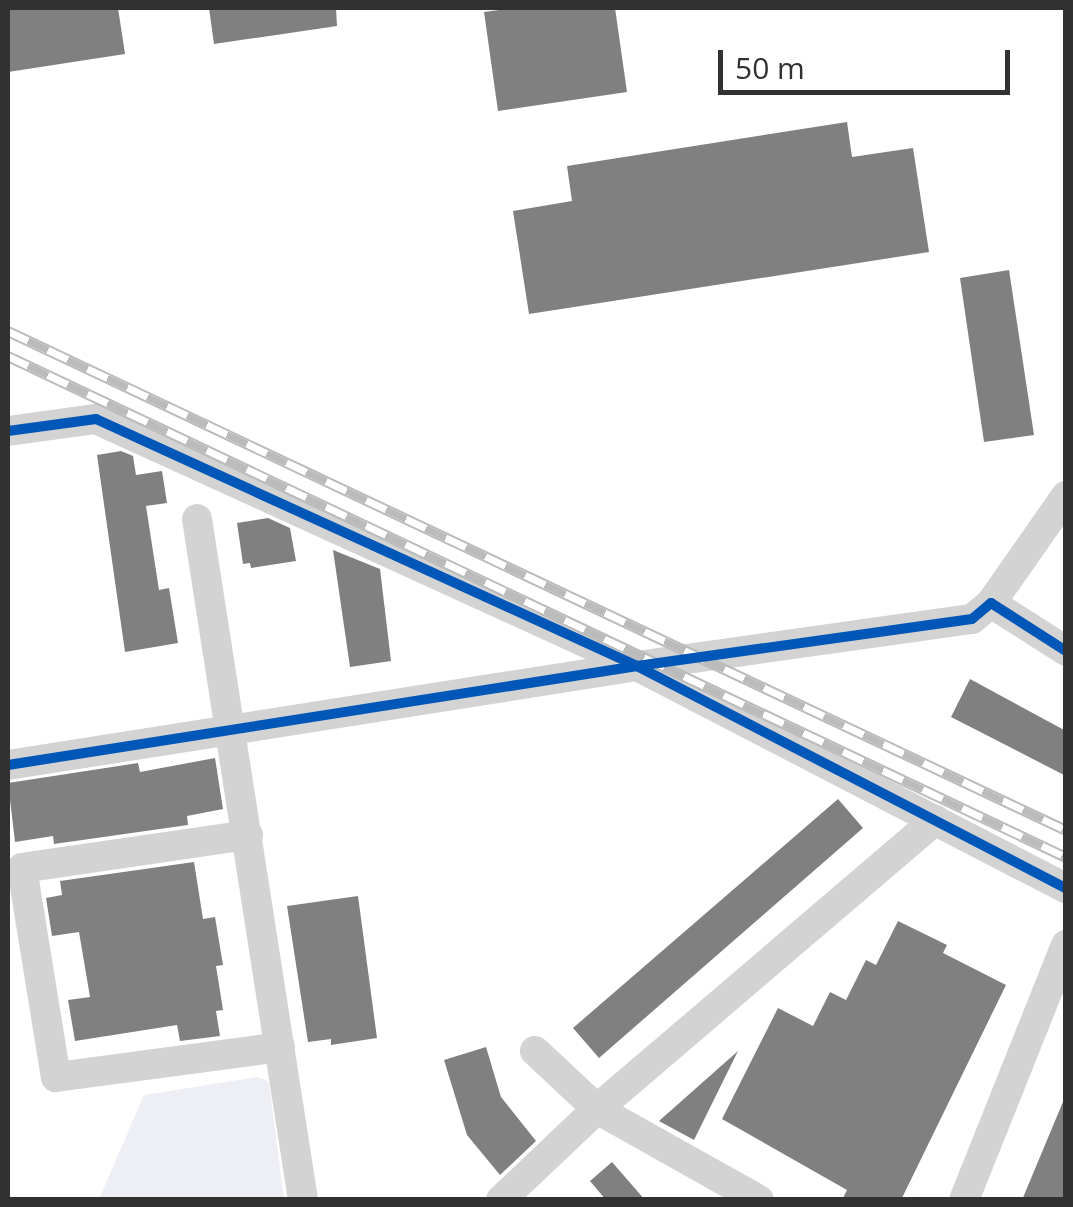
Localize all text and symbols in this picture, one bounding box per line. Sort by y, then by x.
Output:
scale bar [723,30,1016,92]
text: 50 m [735,47,805,88]

